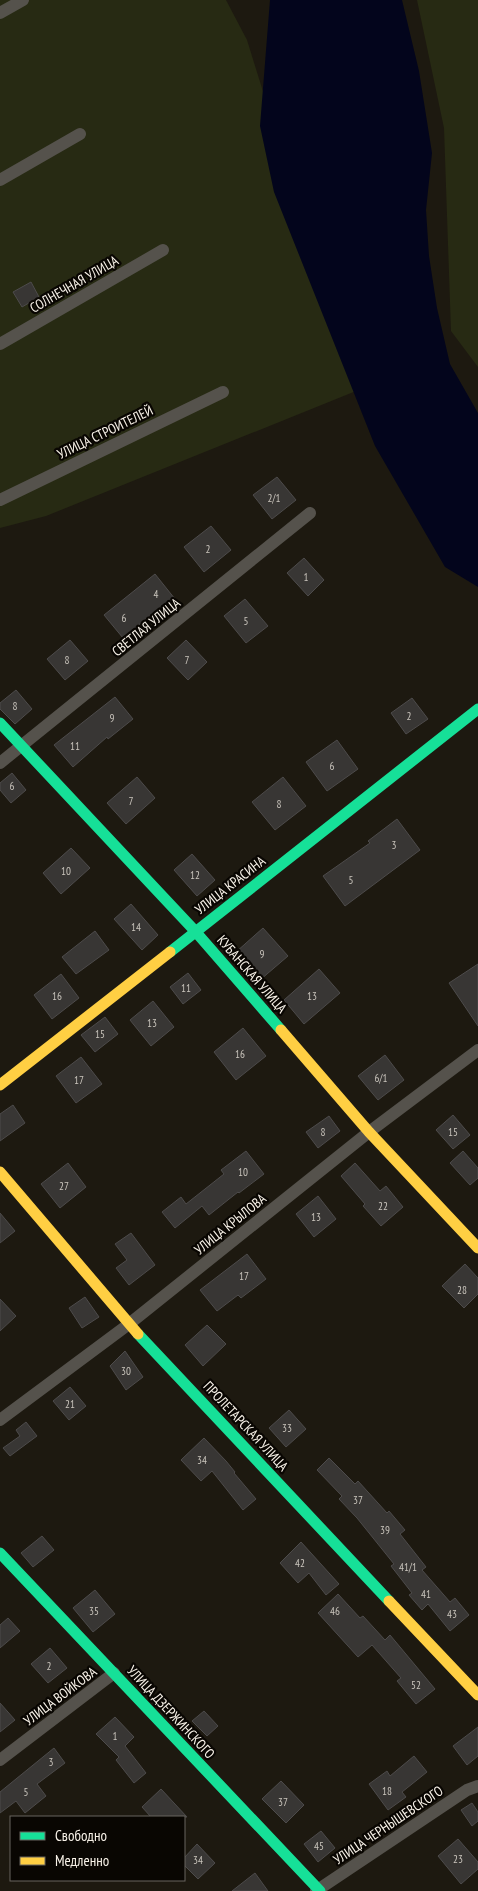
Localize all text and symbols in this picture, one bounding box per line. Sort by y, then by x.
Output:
street label: СОЛНЕЧНАЯ УЛИЦА [26,251,122,317]
street label: УЛИЦА СТРОИТЕЛЕЙ [54,401,156,463]
house number: 2/1 [267,491,281,505]
house number: 2 [206,542,211,556]
house number: 1 [304,570,309,584]
house number: 4 [154,587,159,601]
street label: СВЕТЛАЯ УЛИЦА [108,594,184,660]
house number: 6 [122,611,127,625]
house number: 5 [244,614,249,628]
house number: 8 [65,653,70,667]
house number: 7 [185,653,190,667]
house number: 8 [13,699,18,713]
house number: 2 [407,709,412,723]
house number: 9 [110,711,115,725]
house number: 11 [70,739,80,753]
house number: 6 [330,759,335,773]
house number: 6 [10,779,15,793]
house number: 7 [129,794,134,808]
house number: 8 [277,797,282,811]
house number: 3 [392,838,397,852]
street label: УЛИЦА КРАСИНА [191,852,269,918]
house number: 10 [61,864,71,878]
house number: 12 [190,868,200,882]
house number: 5 [349,873,354,887]
house number: 14 [131,920,141,934]
street label: КУБАНСКАЯ УЛИЦА [213,931,291,1017]
house number: 9 [260,947,265,961]
house number: 11 [181,981,191,995]
house number: 16 [52,989,62,1003]
house number: 13 [307,989,317,1003]
house number: 13 [147,1016,157,1030]
house number: 15 [95,1027,105,1041]
house number: 16 [235,1047,245,1061]
house number: 6/1 [374,1071,388,1085]
house number: 17 [74,1073,84,1087]
house number: 8 [321,1125,326,1139]
house number: 15 [448,1125,458,1139]
house number: 10 [238,1165,248,1179]
house number: 27 [59,1179,69,1193]
street label: УЛИЦА КРЫЛОВА [190,1189,270,1259]
house number: 22 [378,1199,388,1213]
house number: 13 [311,1210,321,1224]
house number: 17 [239,1269,249,1283]
house number: 28 [457,1283,467,1297]
house number: 30 [121,1364,131,1378]
street label: ПРОЛЕТАРСКАЯ УЛИЦА [200,1377,293,1475]
house number: 21 [65,1397,75,1411]
house number: 33 [282,1421,292,1435]
house number: 34 [197,1453,207,1467]
house number: 37 [353,1493,363,1507]
house number: 39 [380,1523,390,1537]
house number: 42 [295,1556,305,1570]
house number: 41/1 [399,1560,417,1574]
house number: 41 [421,1587,431,1601]
house number: 35 [89,1604,99,1618]
house number: 46 [330,1604,340,1618]
house number: 43 [447,1607,457,1621]
house number: 2 [47,1659,52,1673]
street label: УЛИЦА ВОЙКОВА [20,1662,101,1729]
street label: УЛИЦА ДЗЕРЖИНСКОГО [123,1662,219,1763]
house number: 52 [411,1678,421,1692]
house number: 1 [113,1729,118,1743]
house number: 3 [49,1755,54,1769]
street label: УЛИЦА ЧЕРНЫШЕВСКОГО [330,1781,447,1868]
house number: 18 [382,1784,392,1798]
house number: 5 [24,1785,29,1799]
house number: 37 [278,1795,288,1809]
legend [10,1816,185,1881]
text: Свободно [55,1826,107,1845]
house number: 45 [314,1839,324,1853]
text: Медленно [55,1851,109,1870]
house number: 23 [453,1852,463,1866]
house number: 34 [193,1853,203,1867]

